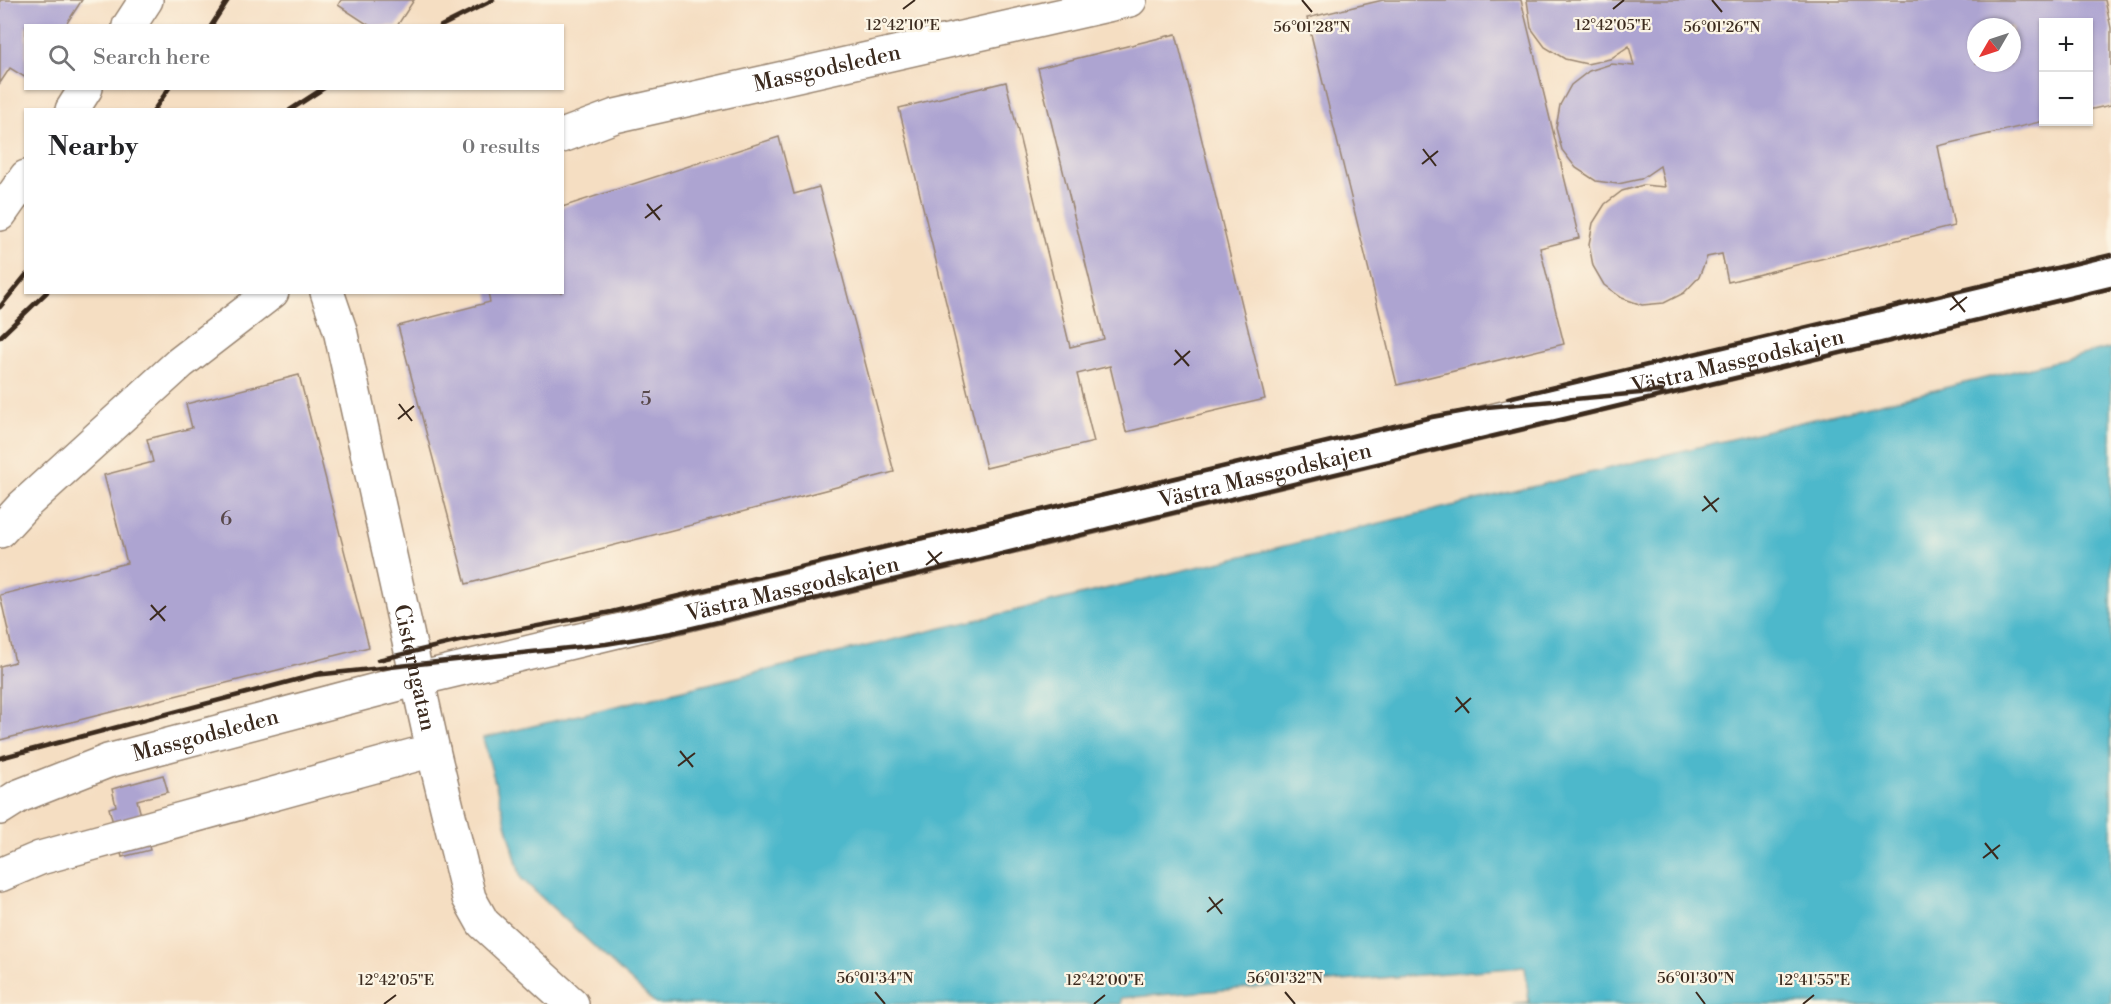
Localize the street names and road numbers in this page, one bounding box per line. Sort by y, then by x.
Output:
street label: Massgodsleden [751,39,903,98]
street label: Västra Massgodskajen [1627,323,1847,401]
street label: Västra Massgodskajen [1155,437,1374,514]
street label: Västra Massgodskajen [682,550,902,628]
street label: Cisterngatan [388,602,442,733]
street label: Massgodsleden [129,703,282,767]

